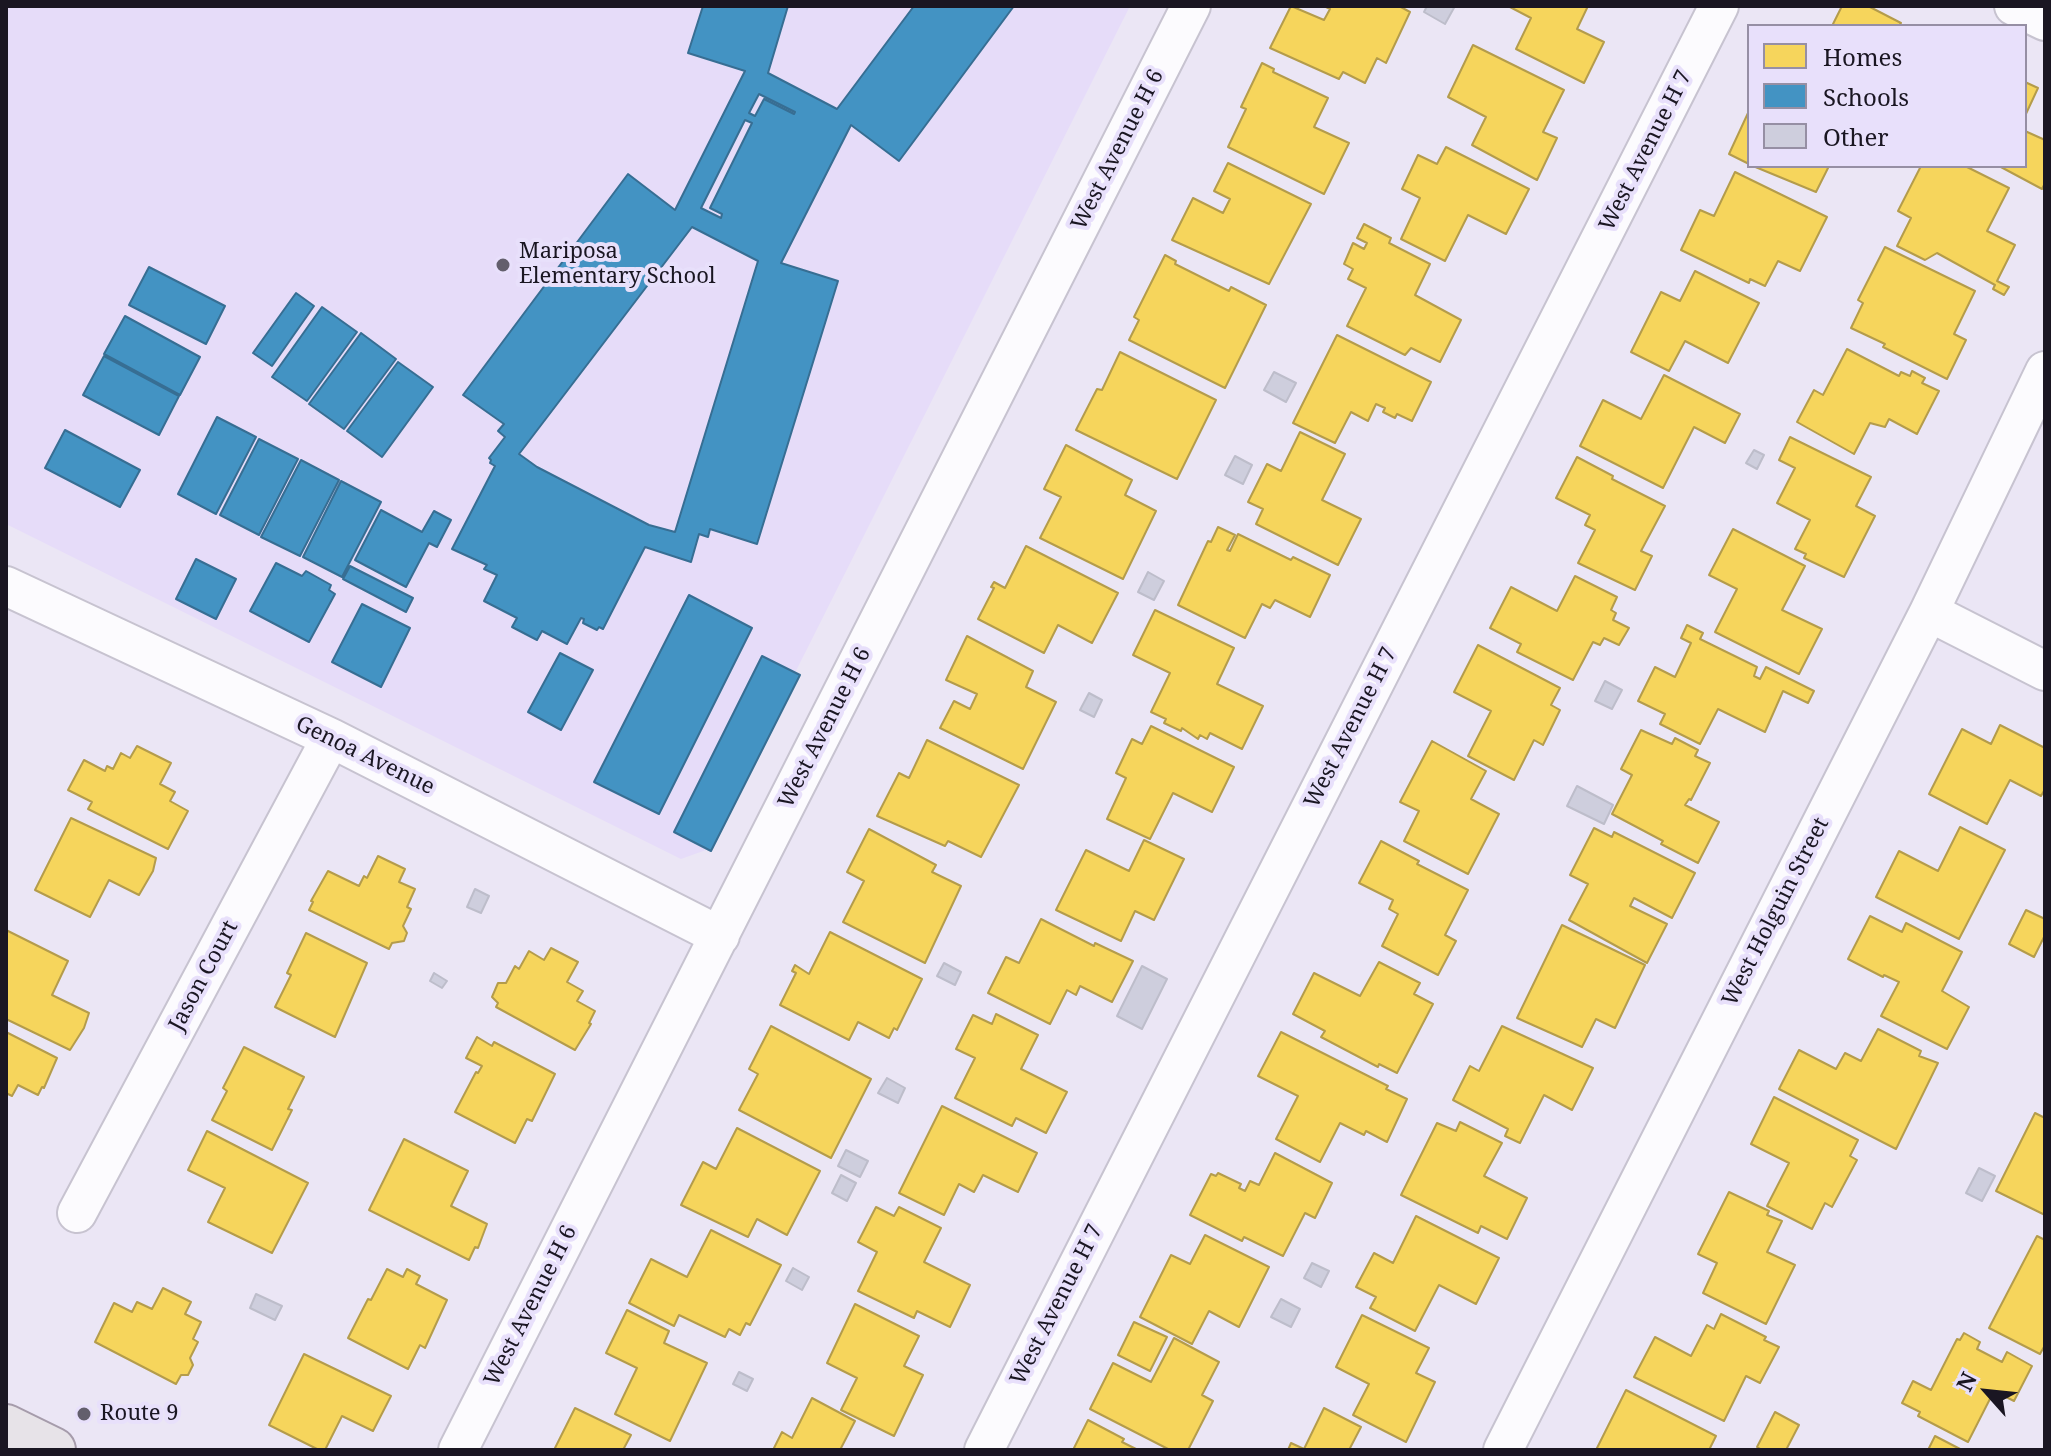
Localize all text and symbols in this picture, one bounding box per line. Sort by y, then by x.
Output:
legend [1747,24,2027,168]
text: Homes [1823,40,1902,73]
street label: West Avenue H 6 [1066,65,1170,235]
street label: West Avenue H 7 [1594,66,1698,236]
text: Schools [1823,80,1909,113]
text: Other [1823,120,1889,153]
place label: Mariposa Elementary School [519,239,716,290]
marker: Mariposa Elementary School [494,256,512,274]
street label: West Avenue H 6 [773,643,877,813]
street label: West Avenue H 7 [1299,643,1403,813]
street label: Genoa Avenue [291,711,439,801]
street label: West Holguin Street [1717,813,1835,1011]
street label: Jason Court [164,916,244,1036]
street label: West Avenue H 7 [1005,1220,1109,1390]
street label: West Avenue H 6 [479,1221,583,1391]
north arrow [1947,1352,2027,1432]
text: N [1948,1367,1983,1396]
place label: Route 9 [100,1401,179,1427]
marker: Route 9 [75,1405,93,1423]

